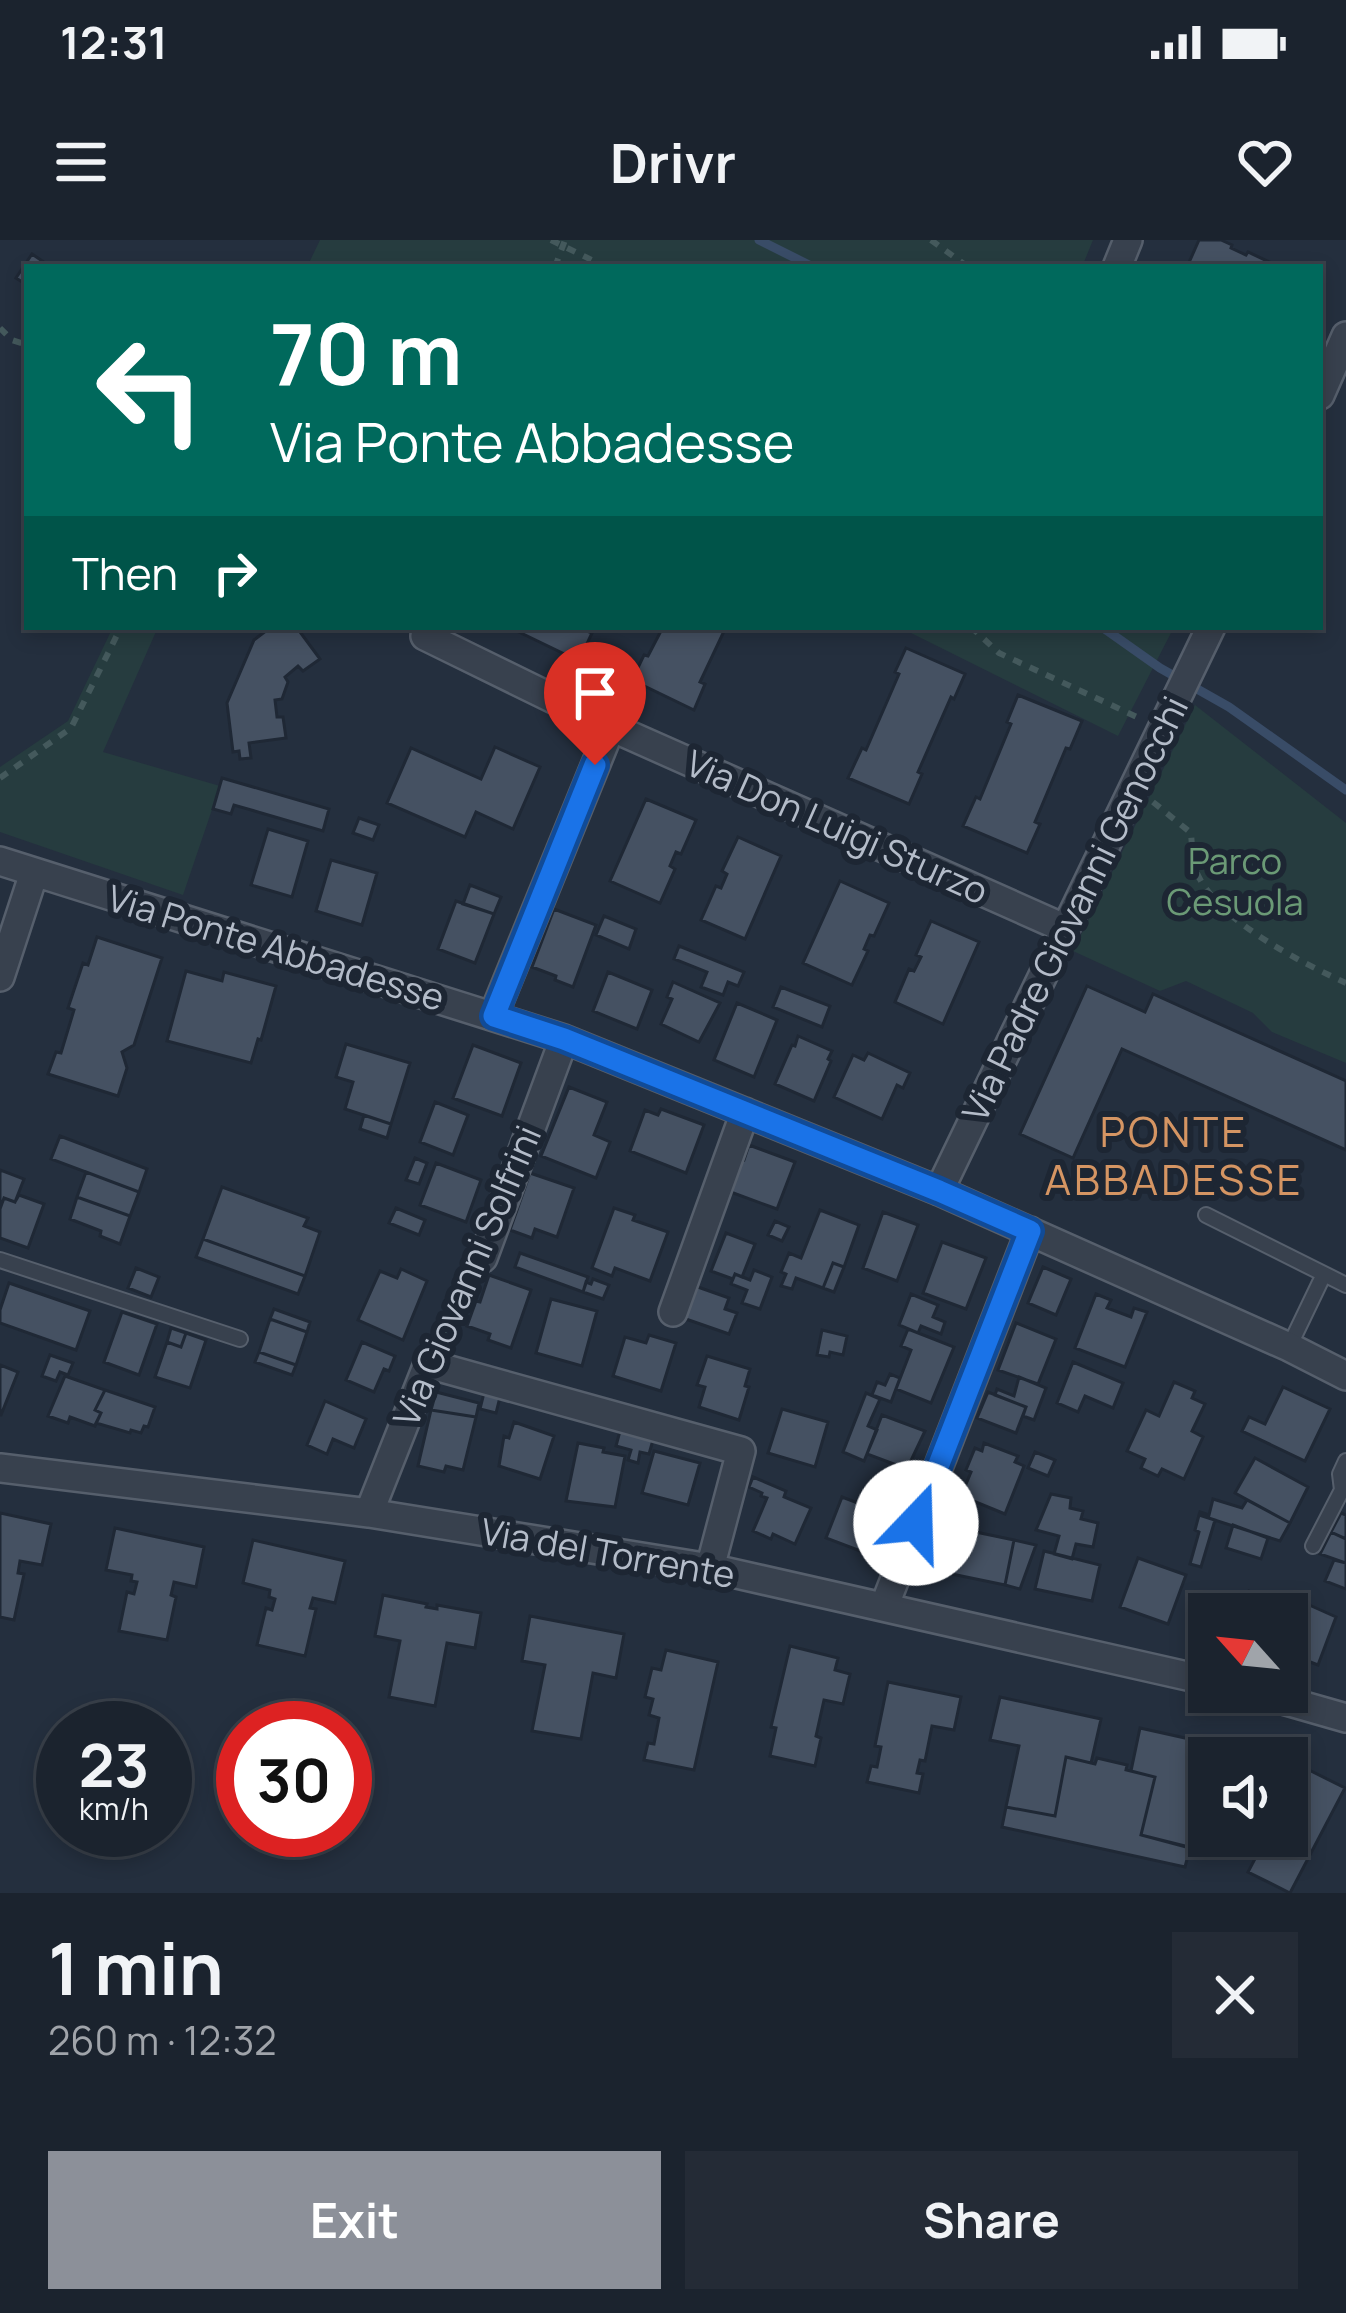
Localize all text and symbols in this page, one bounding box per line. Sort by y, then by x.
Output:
text: 12:31 [60,11,168,73]
text: Drivr [610,125,736,199]
icon: menu [48,129,114,195]
icon: heart [1232,129,1298,195]
text: 70 m [270,295,462,410]
icon: left [72,312,228,468]
text: Via Ponte Abbadesse [270,404,794,478]
icon: right [202,540,268,606]
text: Then [72,542,178,604]
pin [544,642,646,765]
icon: arrive [562,660,628,726]
street label: Via Padre Giovanni Genocchi [950,688,1199,1129]
street label: Via Don Luigi Sturzo [678,738,996,915]
park label: Parco Cesuola [1167,836,1303,926]
street label: Via Ponte Abbadesse [102,873,450,1022]
district label: PONTE ABBADESSE [1044,1102,1304,1208]
street label: Via Giovanni Solfrini [381,1118,552,1434]
position arrow [853,1460,979,1586]
street label: Via del Torrente [477,1506,739,1599]
north arrow [1188,1593,1308,1713]
map controls [1188,1593,1308,1857]
speed limit sign: 30 [216,1701,372,1857]
text: 23 [79,1723,149,1805]
button: sound [1188,1737,1308,1857]
text: km/h [79,1788,149,1829]
text: 1 min [48,1918,224,2017]
button: close [1172,1932,1298,2058]
text: 260 m · 12:32 [48,2013,276,2067]
button: Exit [48,2151,661,2289]
button: Share [685,2151,1298,2289]

